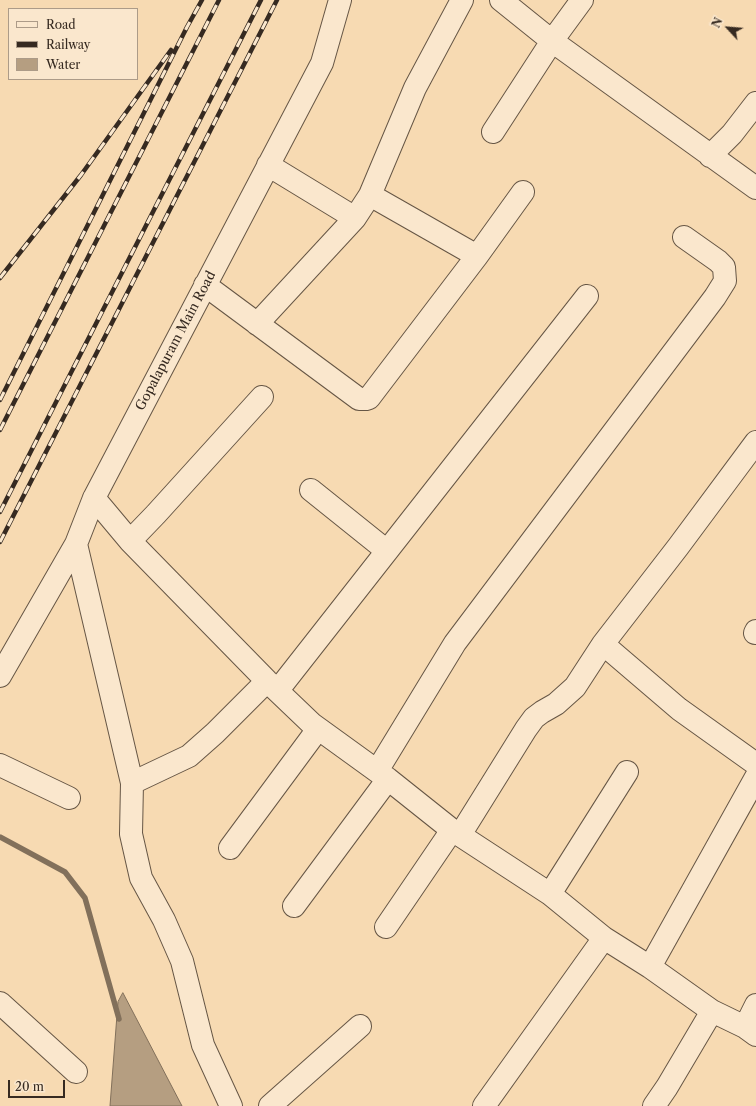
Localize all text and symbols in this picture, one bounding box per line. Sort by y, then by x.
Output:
legend [8,8,138,80]
north arrow [708,8,748,48]
text: N [709,15,726,30]
text: Road [46,17,76,32]
text: Railway [46,37,91,52]
text: Water [46,57,80,72]
street label: Gopalapuram Main Road [133,269,219,413]
scale bar [10,1072,67,1098]
text: 20 m [15,1079,44,1094]

